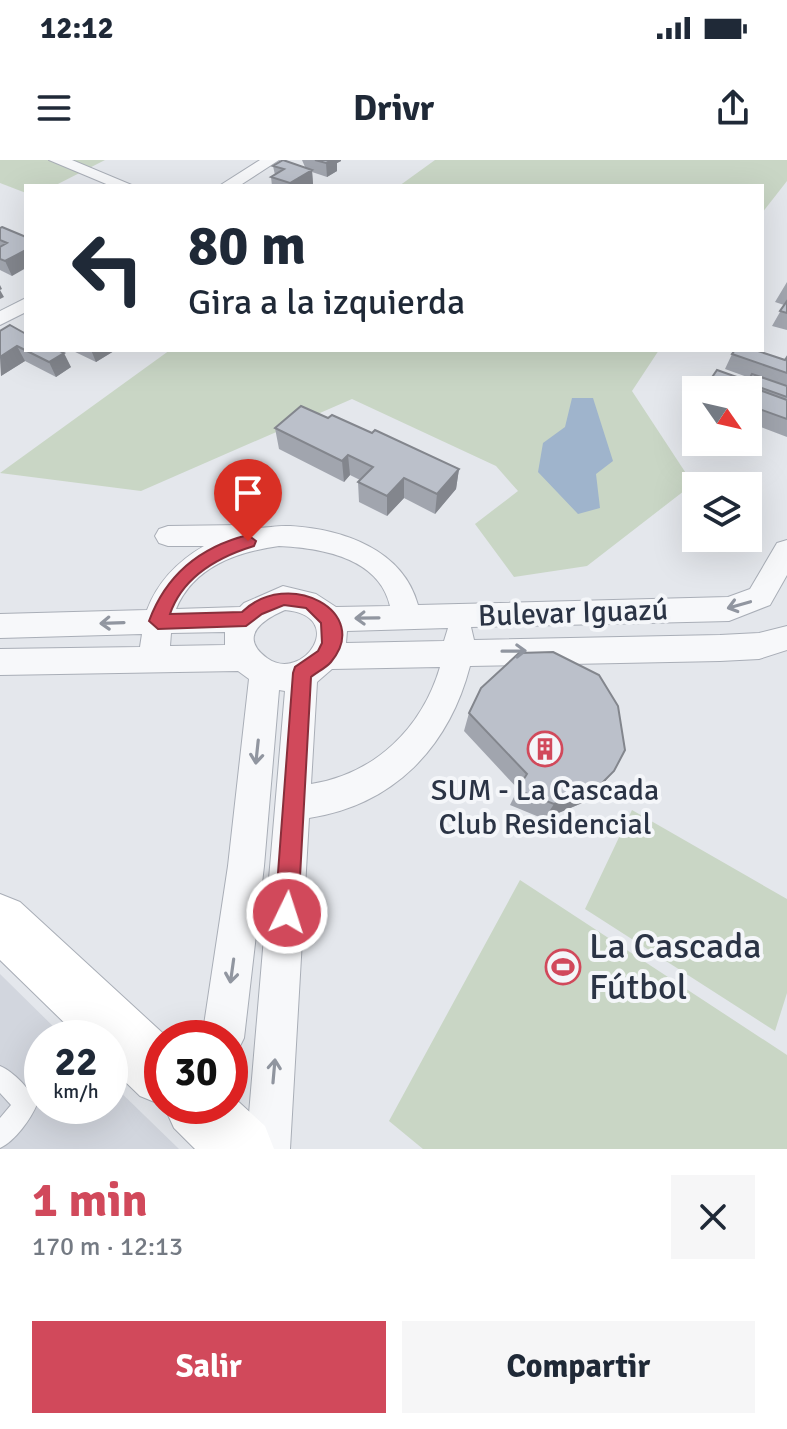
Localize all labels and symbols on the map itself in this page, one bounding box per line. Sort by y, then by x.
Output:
north arrow [682,376,762,456]
pin [214,459,282,541]
street label: Bulevar Iguazú [477,591,669,635]
one-way arrow [726,598,752,613]
one-way arrow [354,610,381,626]
one-way arrow [99,615,126,630]
one-way arrow [500,643,527,658]
building icon: SUM - La Cascada Club Residencial [526,730,564,768]
one-way arrow [250,738,265,765]
place label: SUM - La Cascada Club Residencial [431,772,659,843]
position arrow [245,871,329,955]
place label: La Cascada Fútbol [589,924,762,1010]
sports icon: La Cascada Fútbol [544,948,582,986]
one-way arrow [225,957,240,984]
speed limit sign: 30 [144,1020,248,1124]
one-way arrow [267,1058,282,1085]

